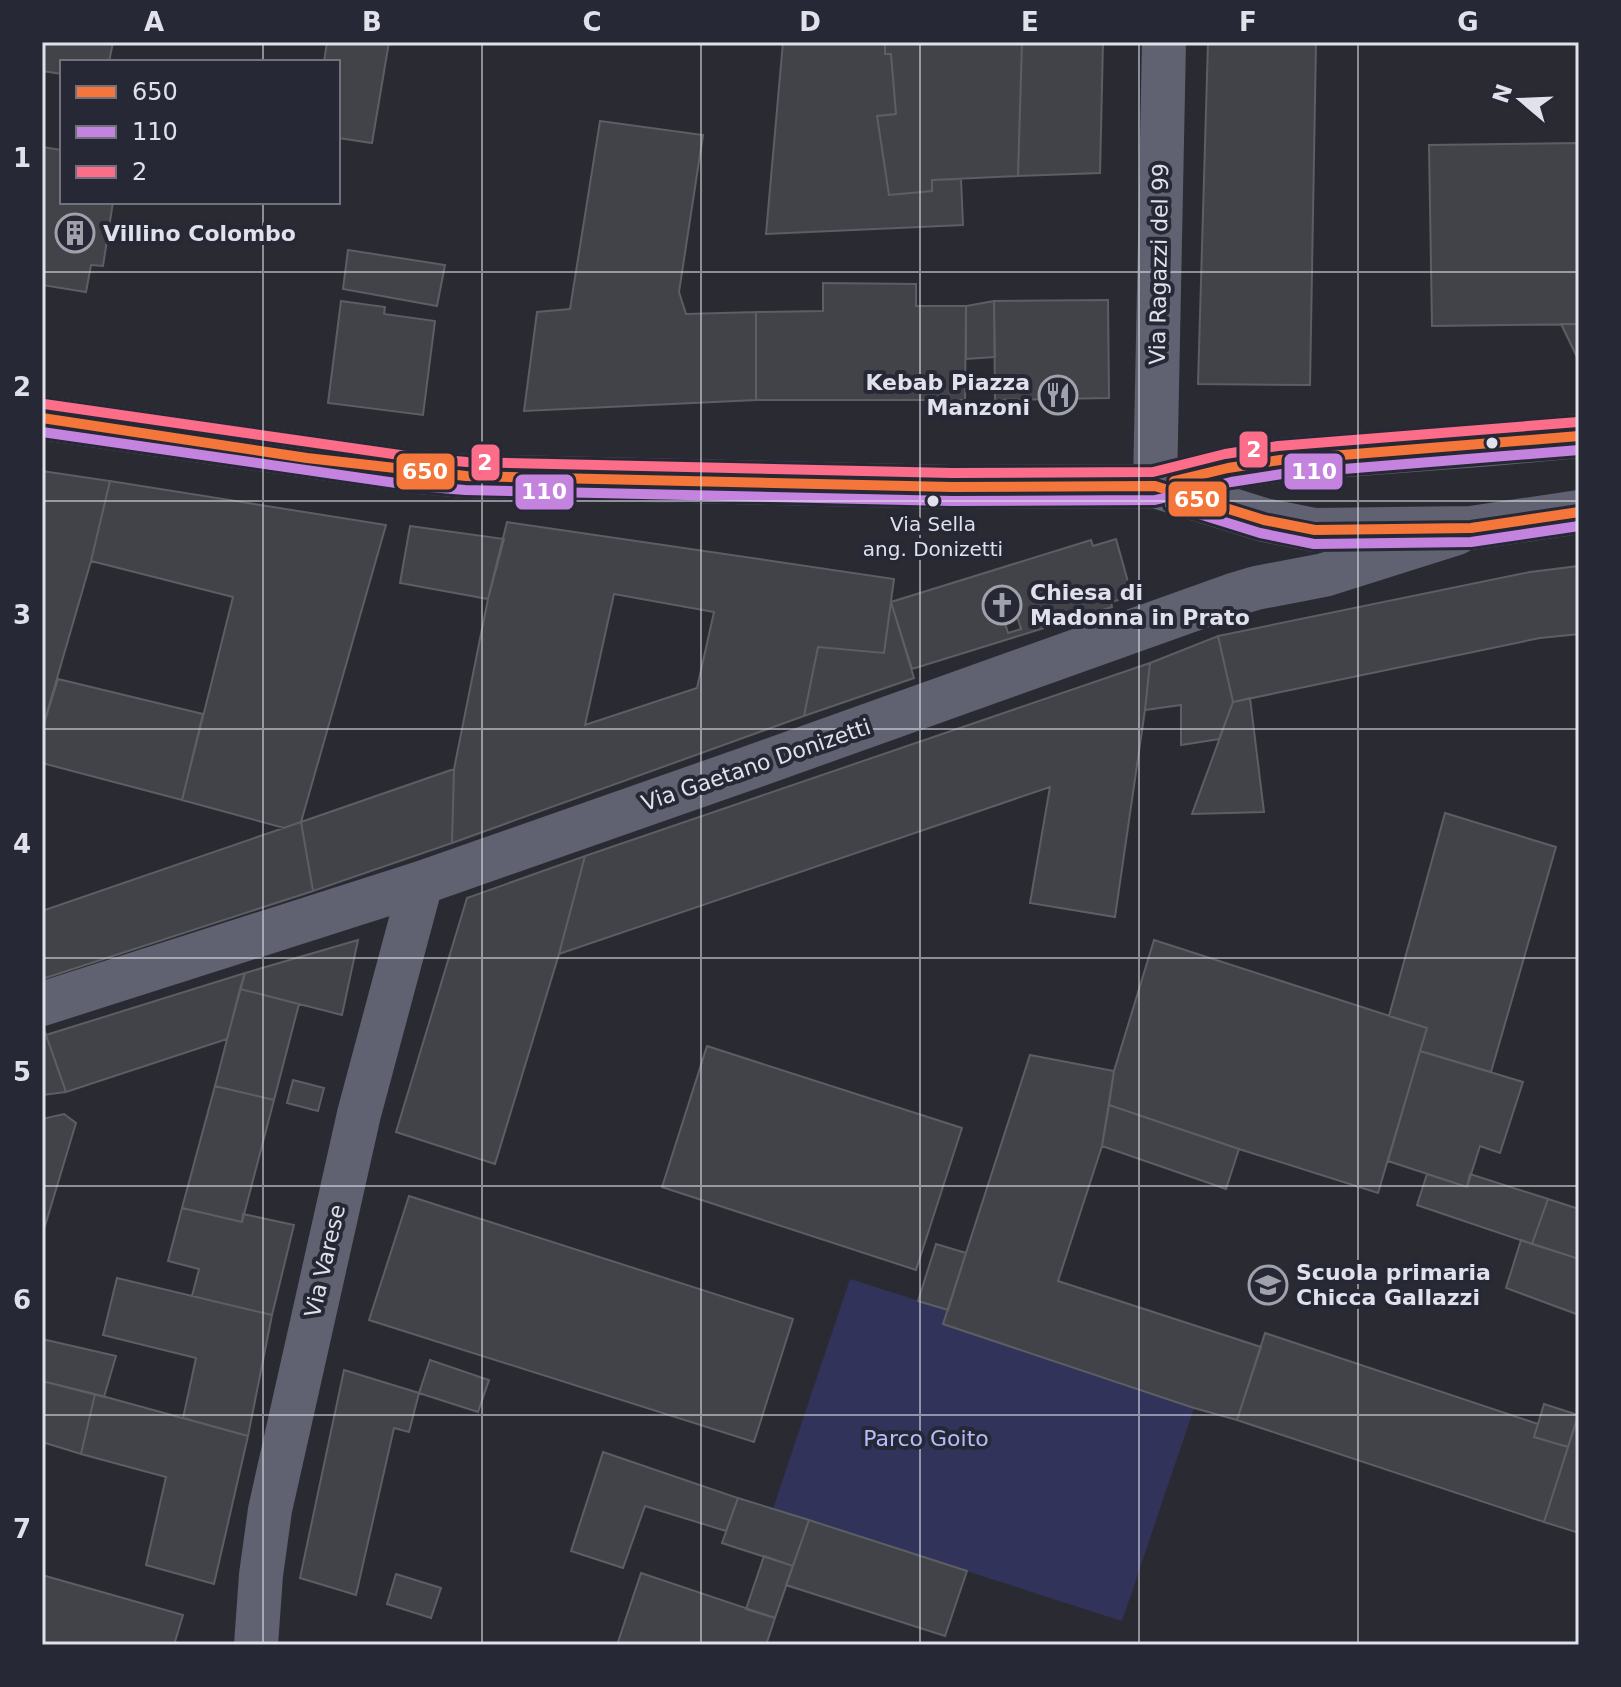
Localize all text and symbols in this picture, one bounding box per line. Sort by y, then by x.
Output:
text: A [144,7,164,37]
text: B [362,7,382,37]
text: C [582,7,602,37]
text: D [799,7,821,37]
text: E [1021,7,1039,37]
text: F [1239,7,1257,37]
text: G [1457,7,1479,37]
legend [60,60,340,204]
north arrow [1481,60,1561,140]
text: 650 [132,78,178,106]
text: N [1488,81,1517,106]
text: 110 [132,118,178,146]
text: 1 [13,143,31,173]
text: 2 [132,158,147,186]
street label: Via Ragazzi del 99 [1145,163,1173,365]
building icon: Villino Colombo [54,212,96,254]
place label: Villino Colombo [103,221,296,246]
place label: Kebab Piazza Manzoni [865,370,1030,420]
text: 2 [13,372,31,402]
restaurant icon: Kebab Piazza Manzoni [1037,374,1079,416]
line badge: 2 [1238,430,1269,469]
unlabelled marker [1484,435,1500,451]
text: 2 [1246,437,1262,462]
line badge: 2 [470,443,501,482]
text: 2 [477,450,493,475]
line badge: 650 [395,452,456,491]
line badge: 110 [1283,452,1344,491]
text: 650 [402,459,448,484]
text: 110 [1291,459,1337,484]
line badge: 110 [514,473,575,511]
text: 110 [521,479,567,504]
line badge: 650 [1167,480,1228,518]
text: 650 [1174,487,1220,512]
marker: Via Sella ang. Donizetti [925,493,941,509]
place label: Via Sella ang. Donizetti [863,512,1003,561]
place label: Chiesa di Madonna in Prato [1030,580,1250,630]
church icon: Chiesa di Madonna in Prato [981,584,1023,626]
text: 3 [13,600,31,630]
street label: Via Gaetano Donizetti [638,714,874,816]
text: 4 [13,829,31,859]
text: 5 [13,1057,31,1087]
street label: Via Varese [300,1202,350,1320]
place label: Scuola primaria Chicca Gallazzi [1296,1260,1491,1310]
school or university icon: Scuola primaria Chicca Gallazzi [1247,1264,1289,1306]
text: 6 [13,1285,31,1315]
park label: Parco Goito [863,1426,989,1451]
text: 7 [13,1514,31,1544]

